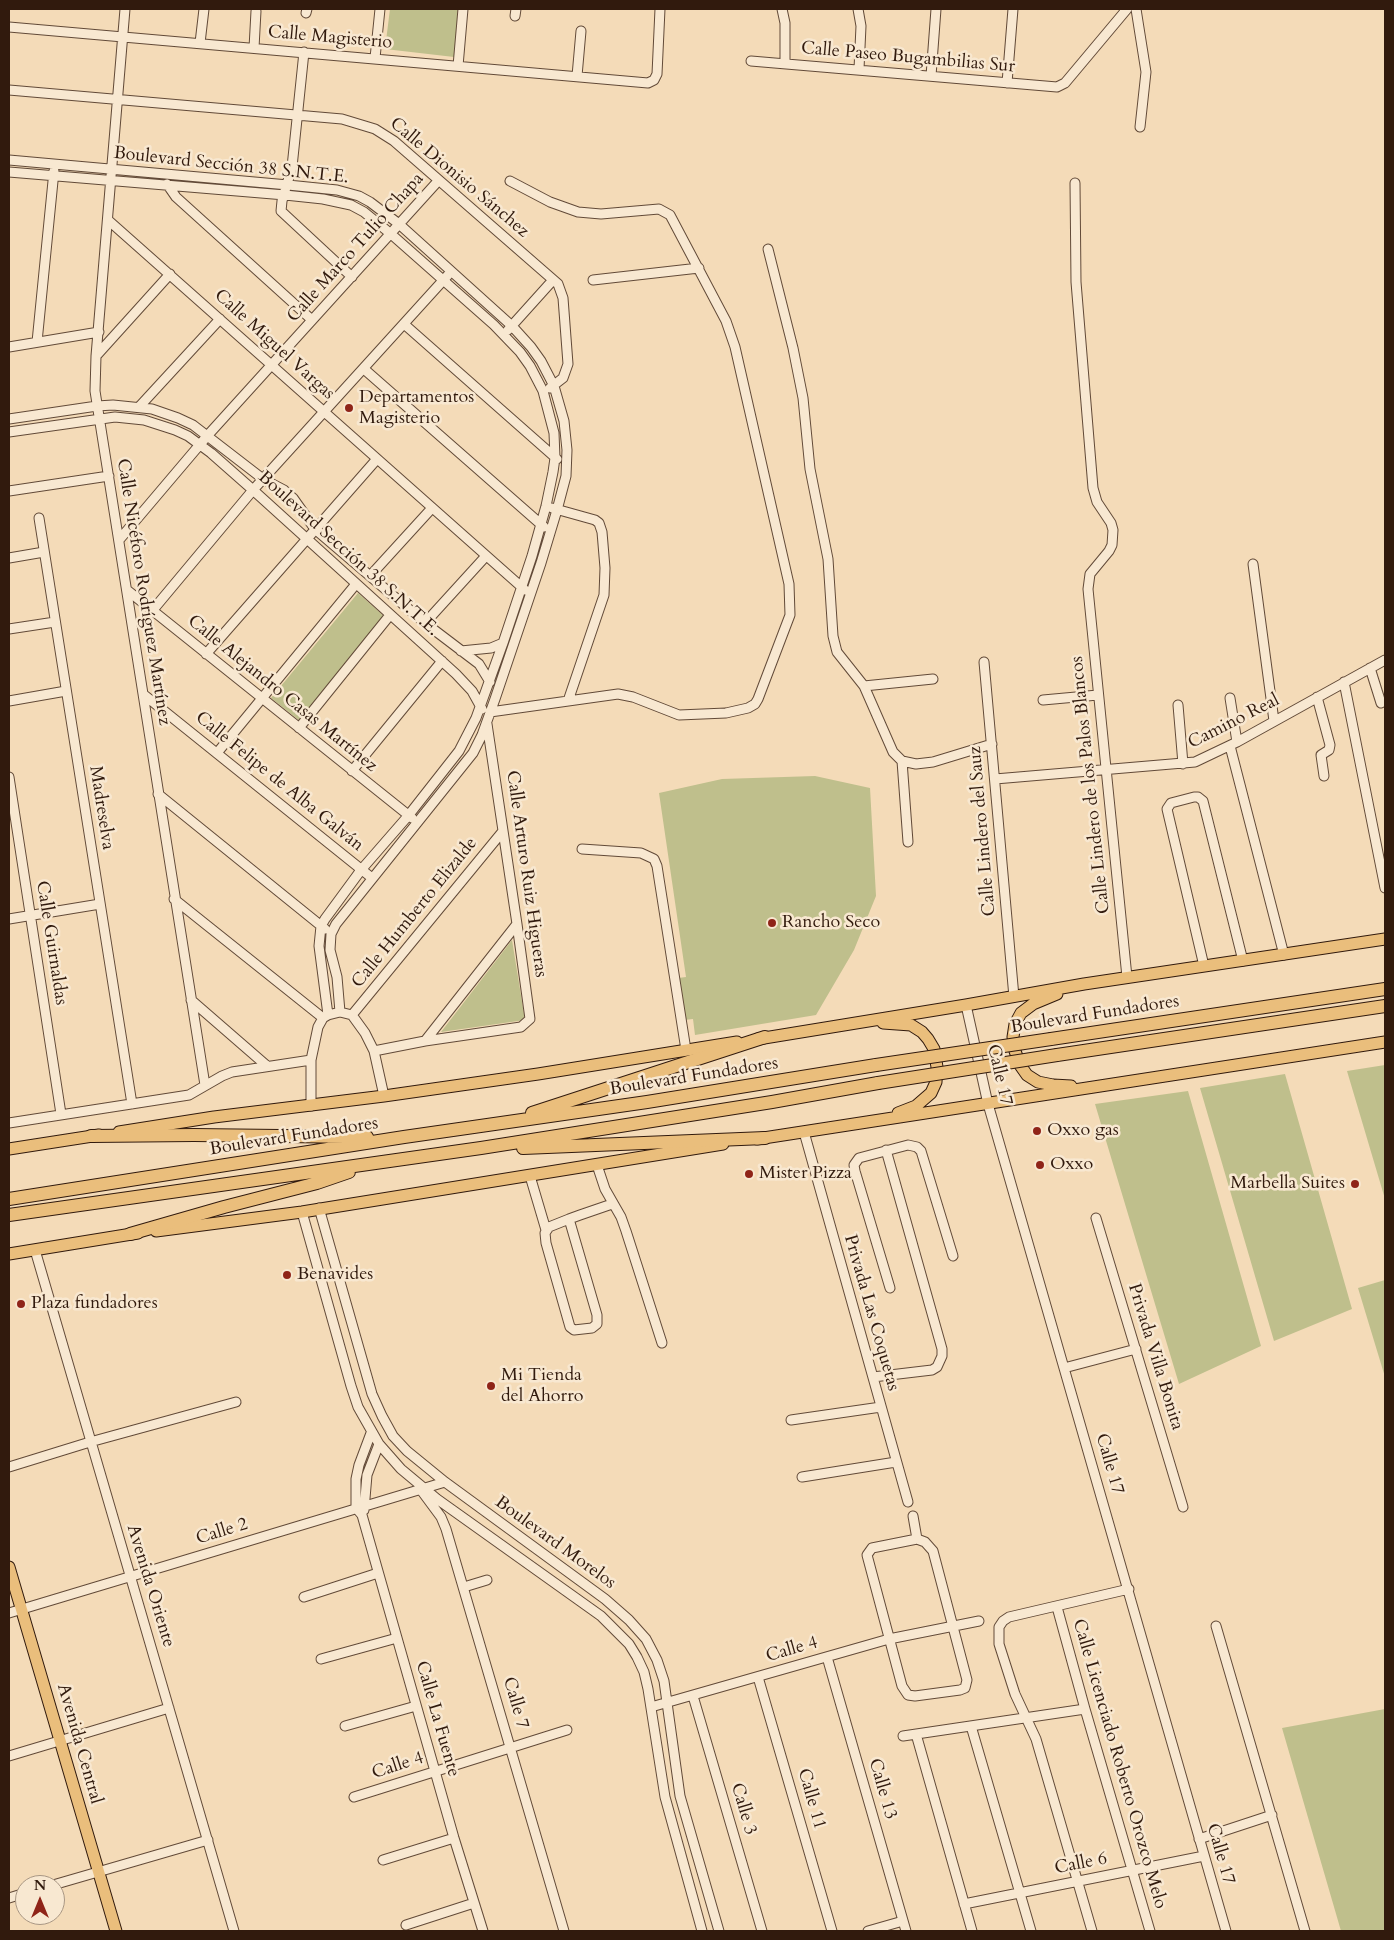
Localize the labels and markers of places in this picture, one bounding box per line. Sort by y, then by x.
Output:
place label: Departamentos Magisterio [359,387,474,429]
marker: Departamentos Magisterio [343,402,355,414]
place label: Rancho Seco [782,912,880,934]
marker: Rancho Seco [766,917,778,929]
place label: Oxxo gas [1047,1120,1119,1142]
marker: Oxxo gas [1031,1125,1043,1137]
place label: Oxxo [1050,1154,1093,1176]
marker: Oxxo [1034,1159,1046,1171]
place label: Mister Pizza [759,1163,852,1185]
marker: Mister Pizza [743,1168,755,1180]
place label: Marbella Suites [1230,1173,1345,1195]
marker: Marbella Suites [1349,1178,1361,1190]
place label: Benavides [297,1264,373,1286]
marker: Benavides [281,1269,293,1281]
place label: Plaza fundadores [31,1293,158,1315]
marker: Plaza fundadores [15,1298,27,1310]
place label: Mi Tienda del Ahorro [501,1365,583,1408]
marker: Mi Tienda del Ahorro [485,1380,497,1392]

